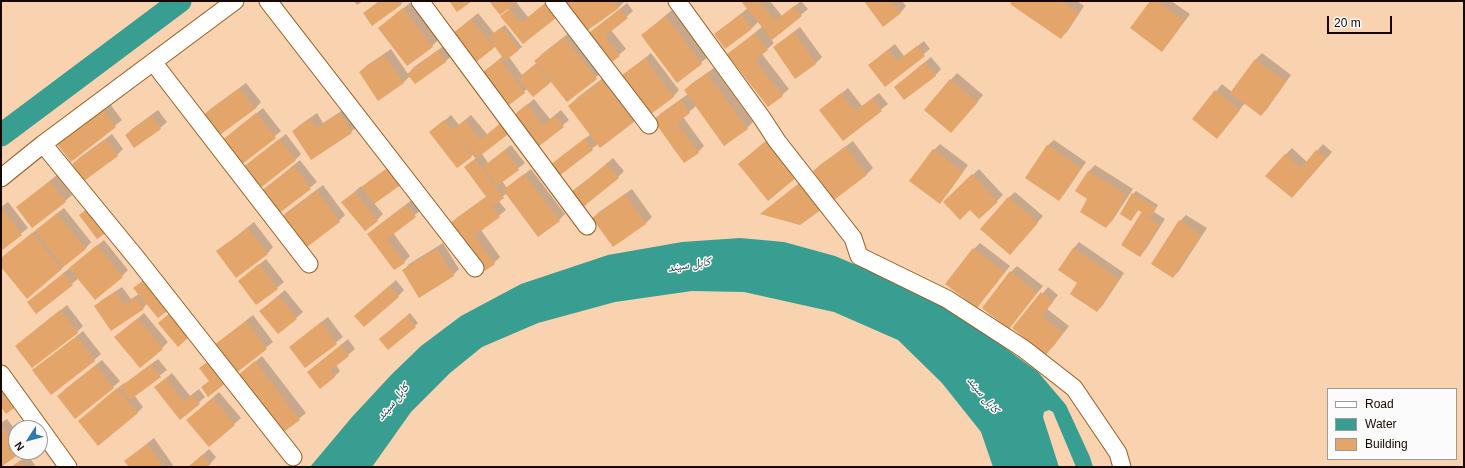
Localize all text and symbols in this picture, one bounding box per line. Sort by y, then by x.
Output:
scale bar [1329,8,1394,34]
text: 20 m [1334,16,1361,30]
water label: کابل سيند [667,255,711,275]
water label: کابل سيند [964,374,1002,416]
water label: کابل سيند [374,381,412,423]
legend [1327,388,1457,460]
text: Road [1365,397,1394,411]
text: Water [1365,417,1397,431]
north arrow [8,420,48,460]
text: Building [1365,437,1408,451]
text: N [12,440,26,453]

